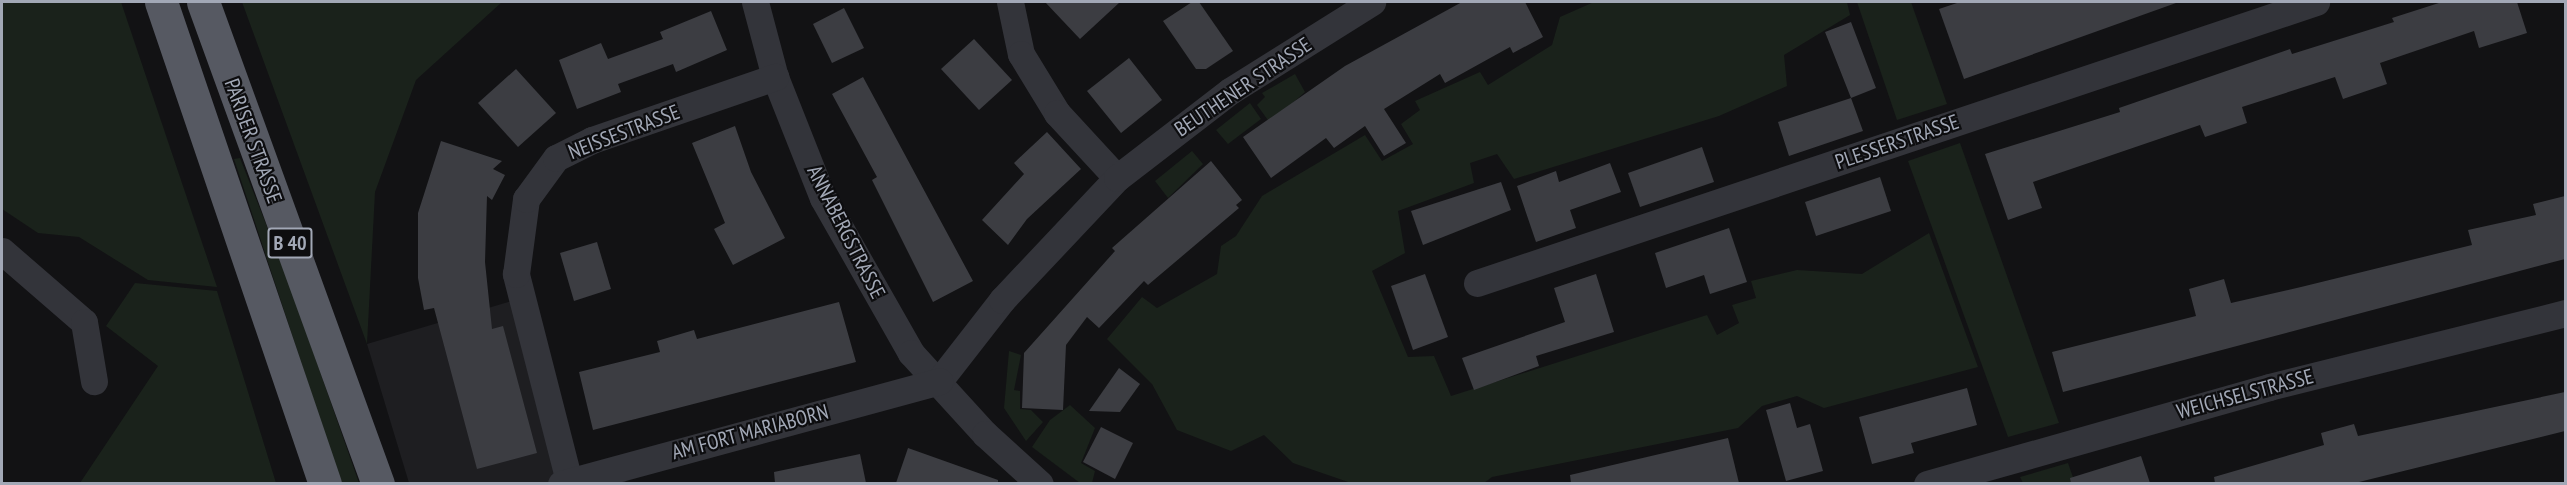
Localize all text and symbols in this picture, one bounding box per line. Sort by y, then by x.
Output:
street label: BEUTHENER STRASSE [1170,32,1316,142]
street label: PARISER STRASSE [219,75,287,207]
street label: NEISSESTRASSE [565,99,683,165]
street label: PLESSERSTRASSE [1832,109,1962,175]
street label: ANNABERGSTRASSE [802,161,890,303]
road number: B 40 [266,226,314,260]
street label: WEICHSELSTRASSE [2174,364,2316,424]
street label: AM FORT MARIABORN [669,399,831,465]

